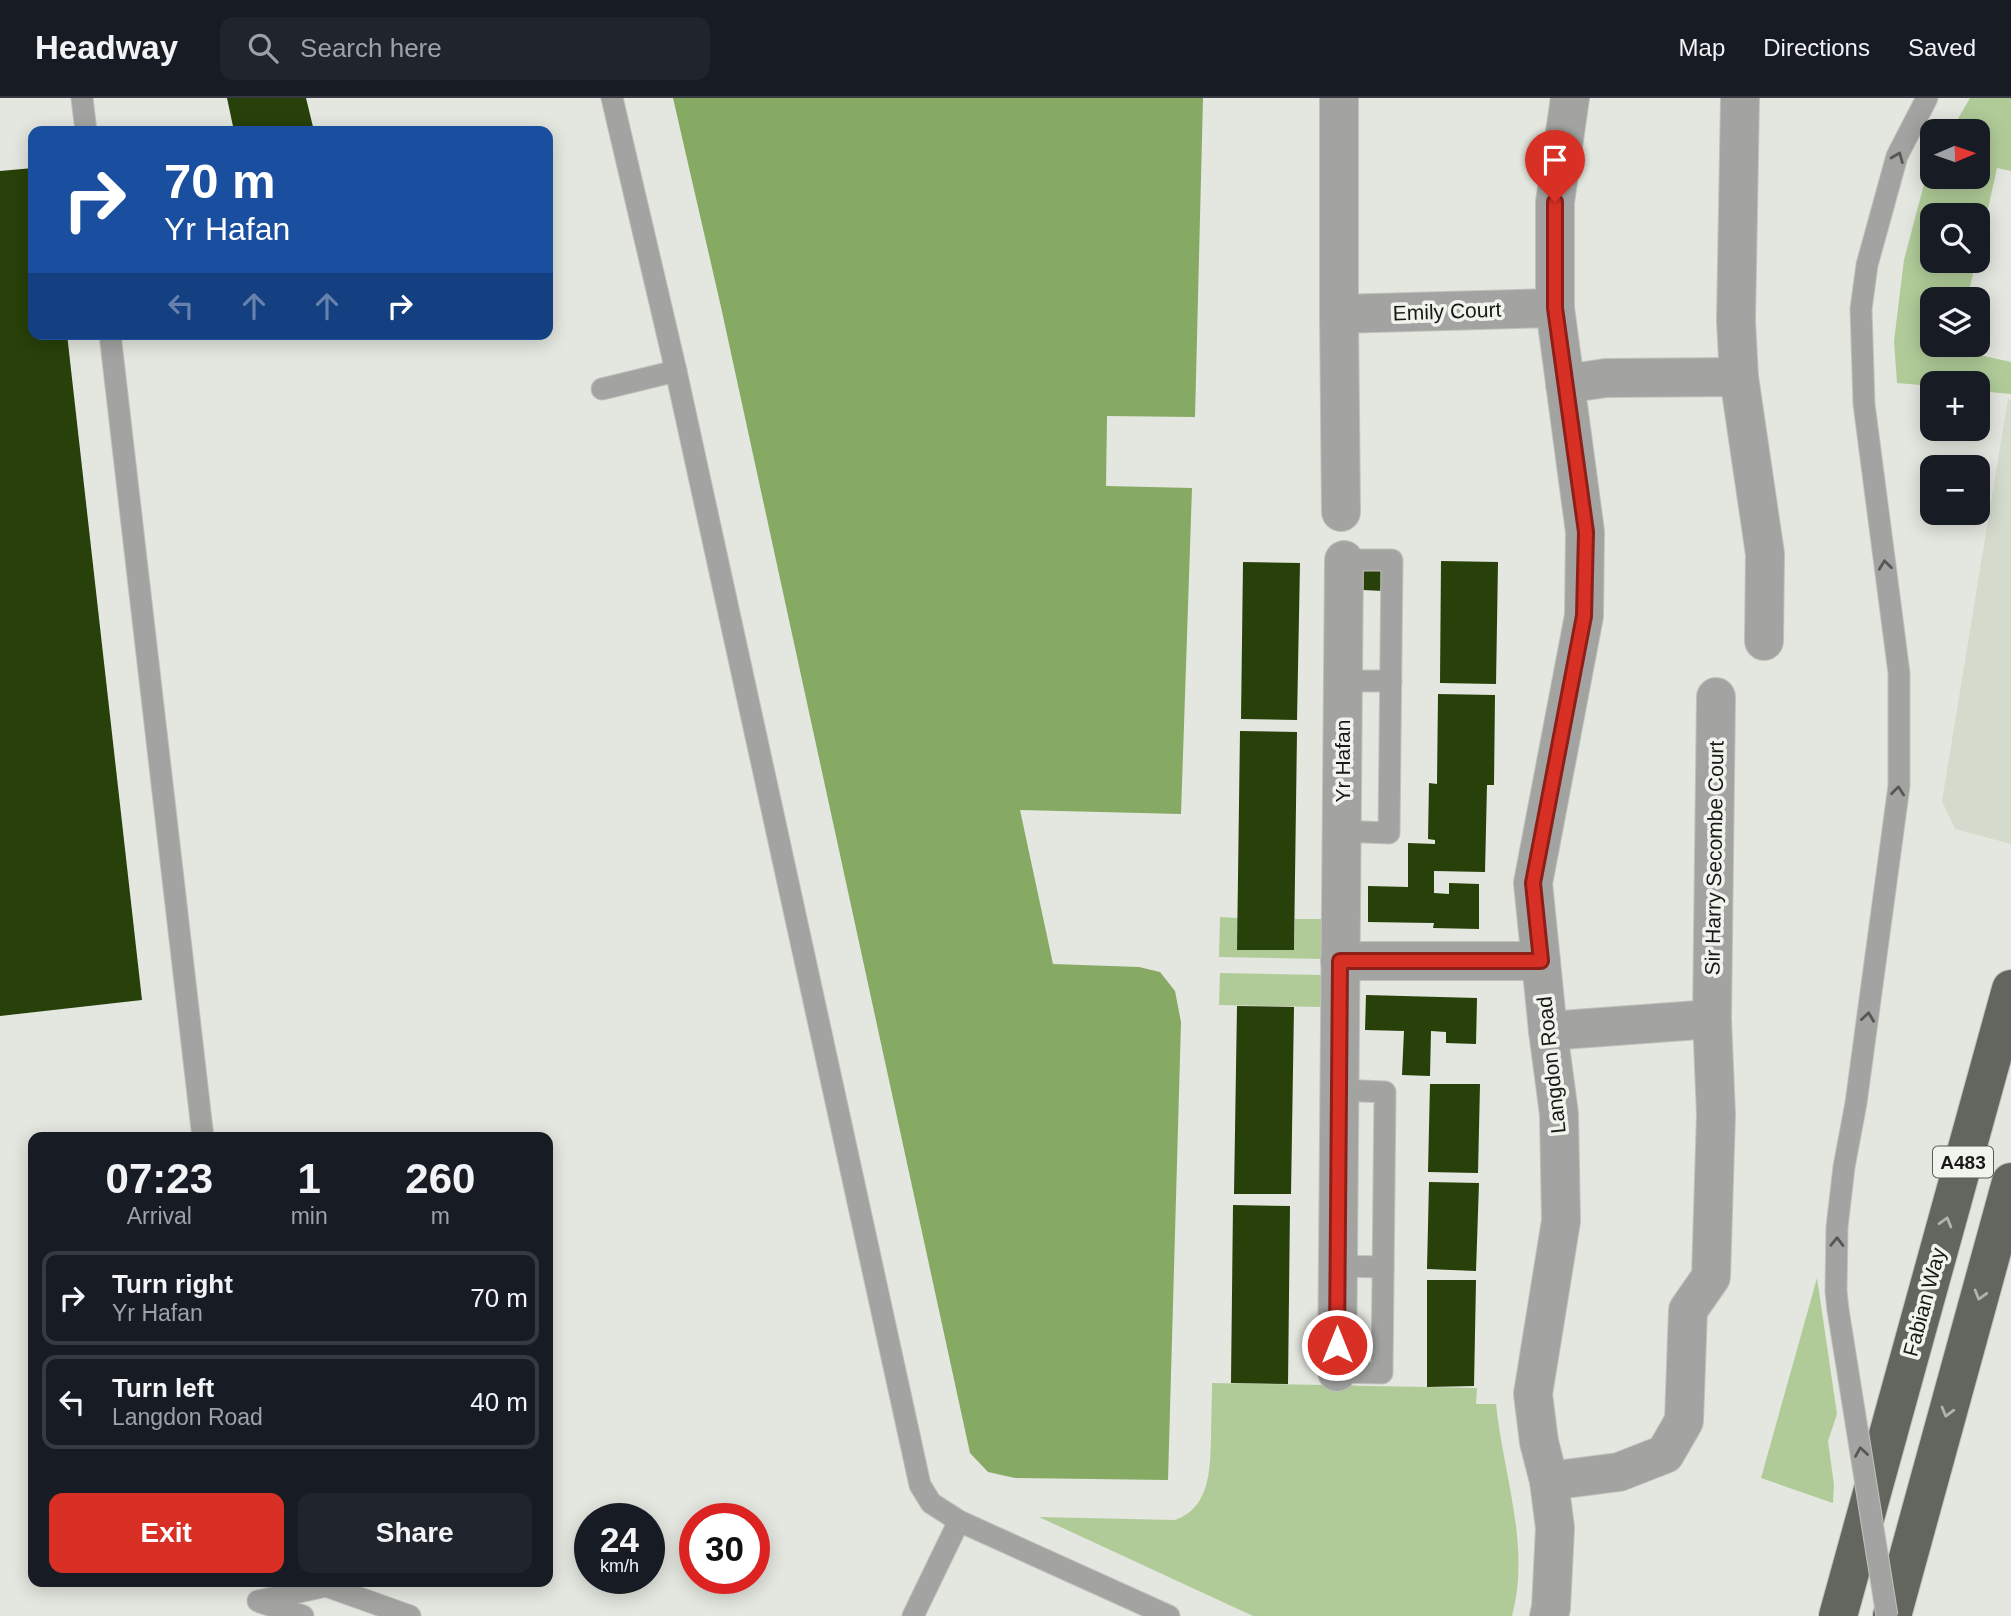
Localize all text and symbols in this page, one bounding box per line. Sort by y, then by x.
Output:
search box [220,17,710,80]
text: Headway [35,29,178,66]
icon: search [244,29,282,67]
text: Search here [300,33,442,63]
text: Map [1679,34,1725,61]
text: Directions [1763,34,1870,61]
text: Saved [1908,34,1976,61]
north arrow [1920,119,1990,189]
map controls [1920,119,1990,525]
pin [1525,130,1585,202]
icon: arrive [1536,141,1574,179]
one-way arrow [1889,152,1903,164]
icon: right [49,154,140,245]
text: 70 m [164,154,276,208]
button: search [1920,203,1990,273]
text: Yr Hafan [164,211,290,247]
icon: left [162,287,200,325]
icon: ahead [235,287,273,325]
icon: ahead [308,287,346,325]
icon: right [381,287,419,325]
button: layers [1920,287,1990,357]
street label: Emily Court [1392,298,1502,324]
button: + [1920,371,1990,441]
button: − [1920,455,1990,525]
one-way arrow [1877,559,1892,571]
street label: Yr Hafan [1331,720,1354,802]
street label: Sir Harry Secombe Court [1700,740,1728,975]
one-way arrow [1890,785,1905,796]
street label: Langdon Road [1532,995,1570,1135]
one-way arrow [1860,1011,1875,1023]
road number: A483 [1933,1146,1993,1178]
text: 07:23 [106,1155,213,1202]
text: 1 [297,1155,321,1202]
text: 260 [405,1155,475,1202]
text: Arrival [127,1203,192,1229]
text: min [291,1203,328,1229]
text: m [431,1203,450,1229]
one-way arrow [1938,1216,1953,1228]
one-way arrow [1829,1236,1845,1247]
street label: Fabian Way [1898,1245,1950,1359]
text: Turn right [112,1269,233,1299]
icon: right [53,1279,91,1317]
text: 70 m [470,1283,528,1313]
one-way arrow [1973,1289,1988,1301]
text: Yr Hafan [112,1300,203,1326]
position arrow [1300,1308,1374,1382]
text: Turn left [112,1373,214,1403]
icon: left [53,1383,91,1421]
text: 40 m [470,1387,528,1417]
text: Langdon Road [112,1404,263,1430]
one-way arrow [1941,1405,1956,1417]
one-way arrow [1854,1446,1869,1458]
button: Exit [49,1493,284,1573]
button: Share [298,1493,532,1573]
speed limit sign: 30 [679,1503,770,1594]
text: 24 [600,1520,639,1559]
text: km/h [600,1556,639,1576]

